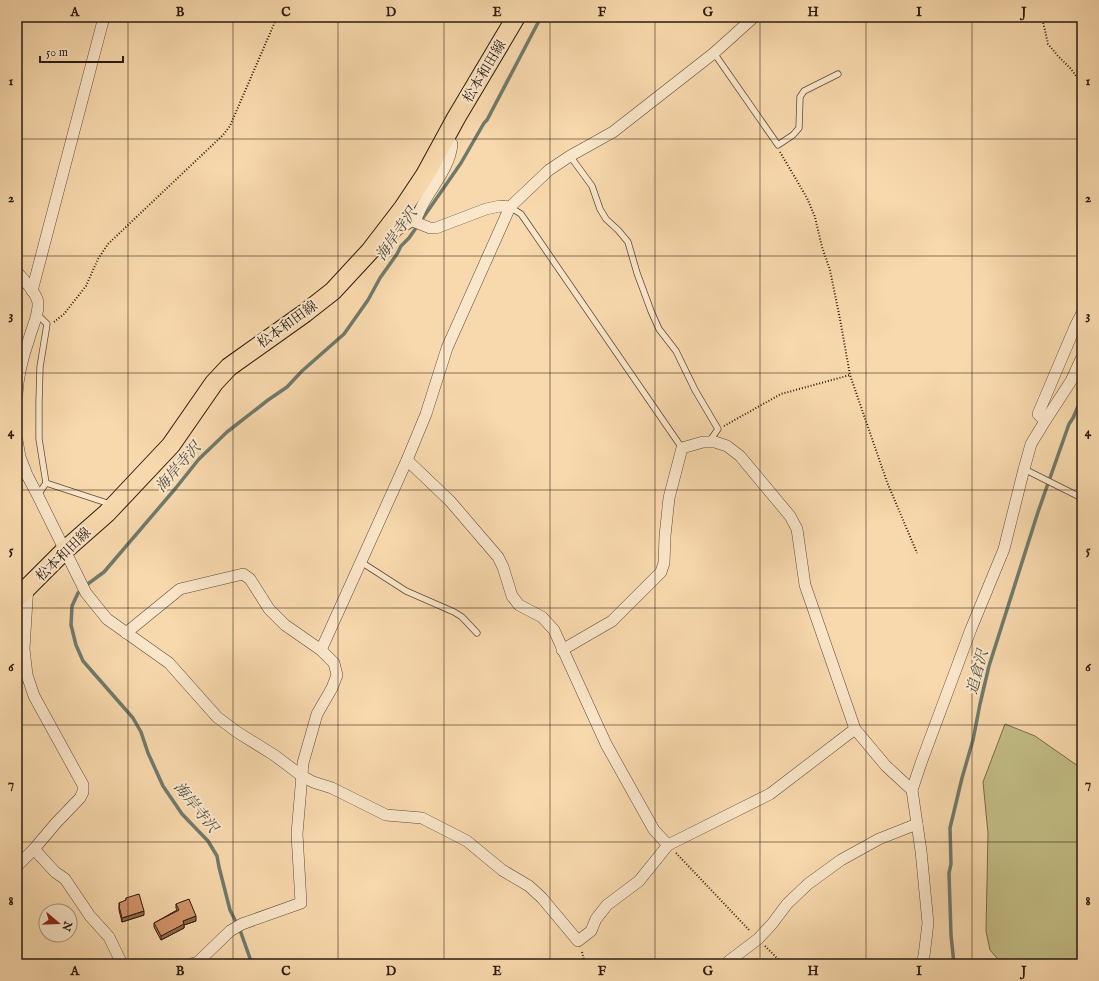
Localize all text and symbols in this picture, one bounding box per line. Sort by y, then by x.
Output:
text: A [70,4,81,21]
text: B [176,4,185,21]
text: C [281,4,291,21]
text: D [386,4,397,21]
text: E [492,4,502,21]
text: F [598,4,607,21]
text: G [703,4,714,21]
text: H [807,4,819,21]
text: I [916,4,922,21]
text: J [1019,4,1027,21]
street label: 松本和田線 [459,37,511,106]
scale bar [40,38,123,64]
text: 50 m [46,45,68,60]
text: 1 [9,73,14,90]
text: 1 [1086,73,1091,90]
text: 2 [8,190,14,207]
text: 2 [1085,190,1091,207]
water label: 海岸寺沢 [371,203,423,264]
street label: 松本和田線 [254,297,321,353]
text: 3 [9,307,14,324]
text: 3 [1086,307,1091,324]
text: 4 [8,424,15,441]
text: 4 [1085,424,1092,441]
water label: 海岸寺沢 [152,437,207,496]
street label: 松本和田線 [32,524,95,586]
text: 5 [9,542,14,559]
text: 5 [1086,542,1091,559]
water label: 追倉沢 [962,646,993,696]
text: 6 [8,659,14,676]
text: 6 [1085,659,1091,676]
text: 7 [8,776,14,793]
text: 7 [1085,776,1091,793]
water label: 海岸寺沢 [169,778,223,838]
text: 8 [8,893,14,910]
text: 8 [1085,893,1091,910]
north arrow [38,903,78,943]
text: N [58,918,75,933]
text: A [70,963,81,980]
text: B [176,963,185,980]
text: C [281,963,291,980]
text: D [386,963,397,980]
text: E [492,963,502,980]
text: F [598,963,607,980]
text: G [703,963,714,980]
text: H [807,963,819,980]
text: I [916,963,922,980]
text: J [1019,963,1027,980]

